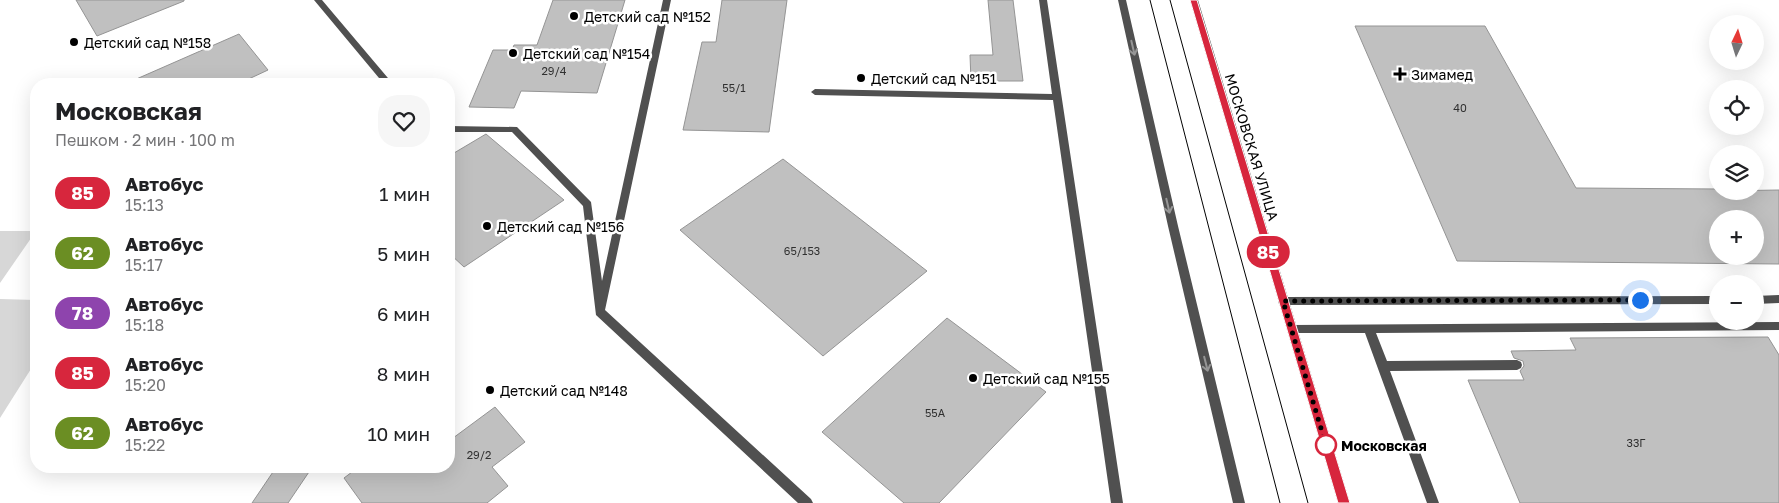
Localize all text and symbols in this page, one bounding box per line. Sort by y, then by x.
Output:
place label: Детский сад №152 [584,8,711,25]
marker: Детский сад №152 [568,10,580,22]
north arrow [1709,15,1764,70]
map controls [1709,15,1764,330]
place label: Детский сад №158 [84,34,211,51]
marker: Детский сад №158 [68,36,80,48]
one-way arrow [1129,39,1138,55]
place label: Детский сад №154 [523,45,650,62]
marker: Детский сад №154 [507,47,519,59]
house number: 29/4 [541,64,567,77]
place label: Зимамед [1411,66,1474,83]
marker: Зимамед [1393,67,1407,81]
place label: Детский сад №151 [871,70,997,87]
street label: МОСКОВСКАЯ УЛИЦА [1222,71,1283,223]
marker: Детский сад №151 [855,72,867,84]
button: locate [1709,80,1764,135]
house number: 55/1 [722,81,746,94]
button: heart [378,95,430,147]
text: Московская [55,96,202,125]
house number: 40 [1453,101,1467,114]
text: Пешком · 2 мин · 100 m [55,130,235,150]
button: layers [1709,145,1764,200]
text: Автобус [125,172,203,195]
text: 85 [71,182,94,204]
text: 1 мин [379,182,430,205]
text: 15:13 [125,195,164,215]
one-way arrow [1164,198,1173,214]
button: + [1709,210,1764,265]
place label: Детский сад №156 [497,218,624,235]
marker: Детский сад №156 [481,220,493,232]
text: Автобус [125,232,203,255]
line badge: 85 [1246,236,1290,268]
text: 85 [1257,241,1279,263]
text: 62 [71,242,94,264]
text: 5 мин [377,242,430,265]
house number: 65/153 [784,244,820,257]
text: 15:17 [125,255,163,275]
button: − [1709,275,1764,330]
your location [1628,288,1653,313]
text: Автобус [125,292,203,315]
text: 78 [72,302,93,324]
text: 6 мин [377,302,430,325]
text: 15:18 [125,315,164,335]
text: Автобус [125,352,203,375]
one-way arrow [1202,356,1211,372]
text: 85 [71,362,94,384]
text: 8 мин [377,362,430,385]
place label: Детский сад №155 [983,370,1110,387]
marker: Детский сад №155 [967,372,979,384]
text: 15:20 [125,375,166,395]
place label: Детский сад №148 [500,382,628,399]
marker: Детский сад №148 [484,384,496,396]
house number: 55А [925,406,946,419]
text: Автобус [125,412,203,435]
text: 62 [71,422,94,444]
text: 10 мин [367,422,430,445]
marker: Московская [1315,434,1337,456]
text: 15:22 [125,435,165,455]
house number: 33Г [1626,436,1646,449]
place label: Московская [1341,437,1427,454]
house number: 29/2 [467,448,491,461]

